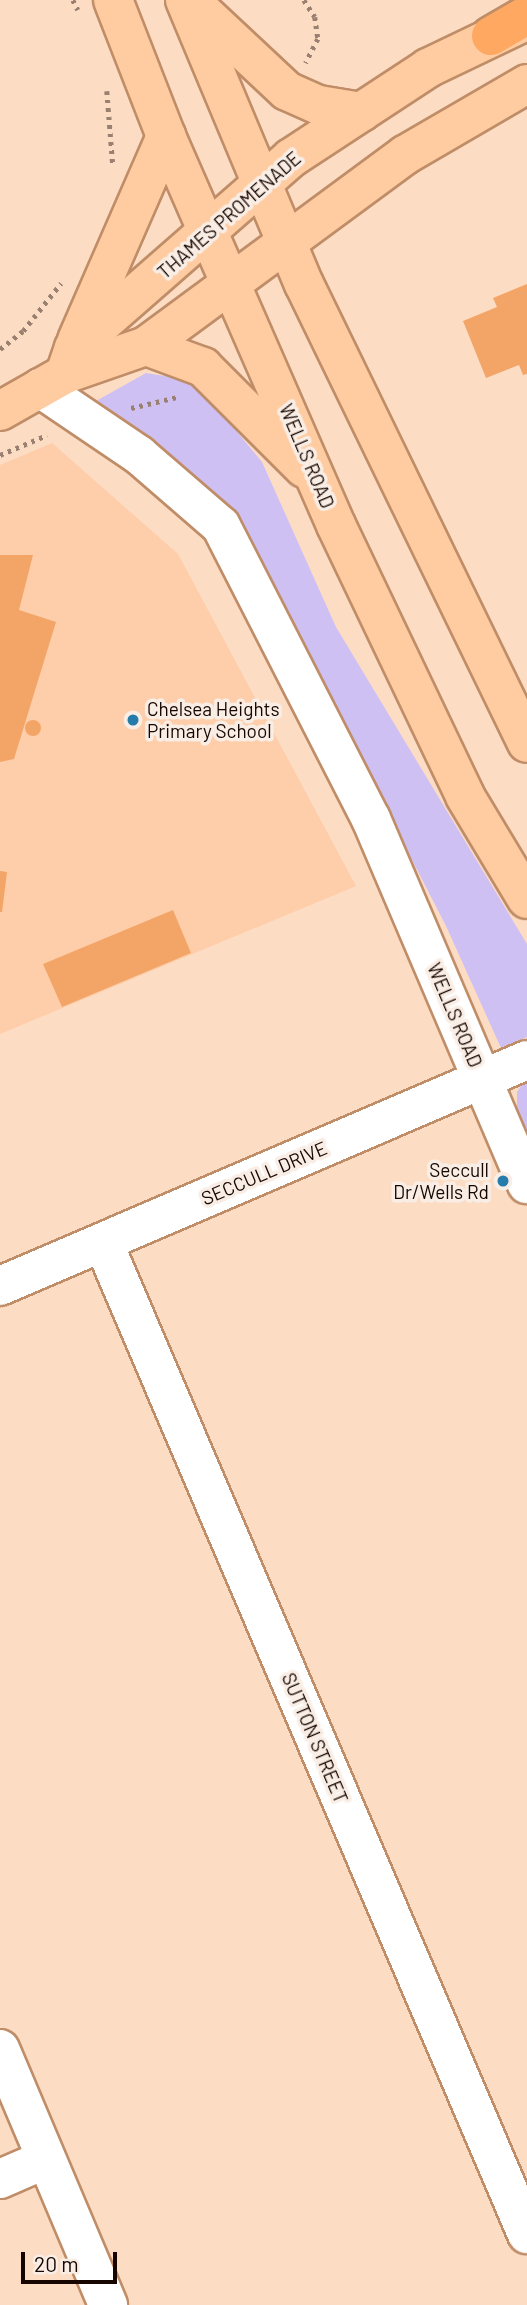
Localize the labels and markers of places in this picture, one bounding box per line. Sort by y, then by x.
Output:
place label: Chelsea Heights Primary School [147,698,280,742]
marker: Chelsea Heights Primary School [125,712,141,728]
place label: Seccull Dr/Wells Rd [393,1159,489,1203]
marker: Seccull Dr/Wells Rd [495,1173,511,1189]

